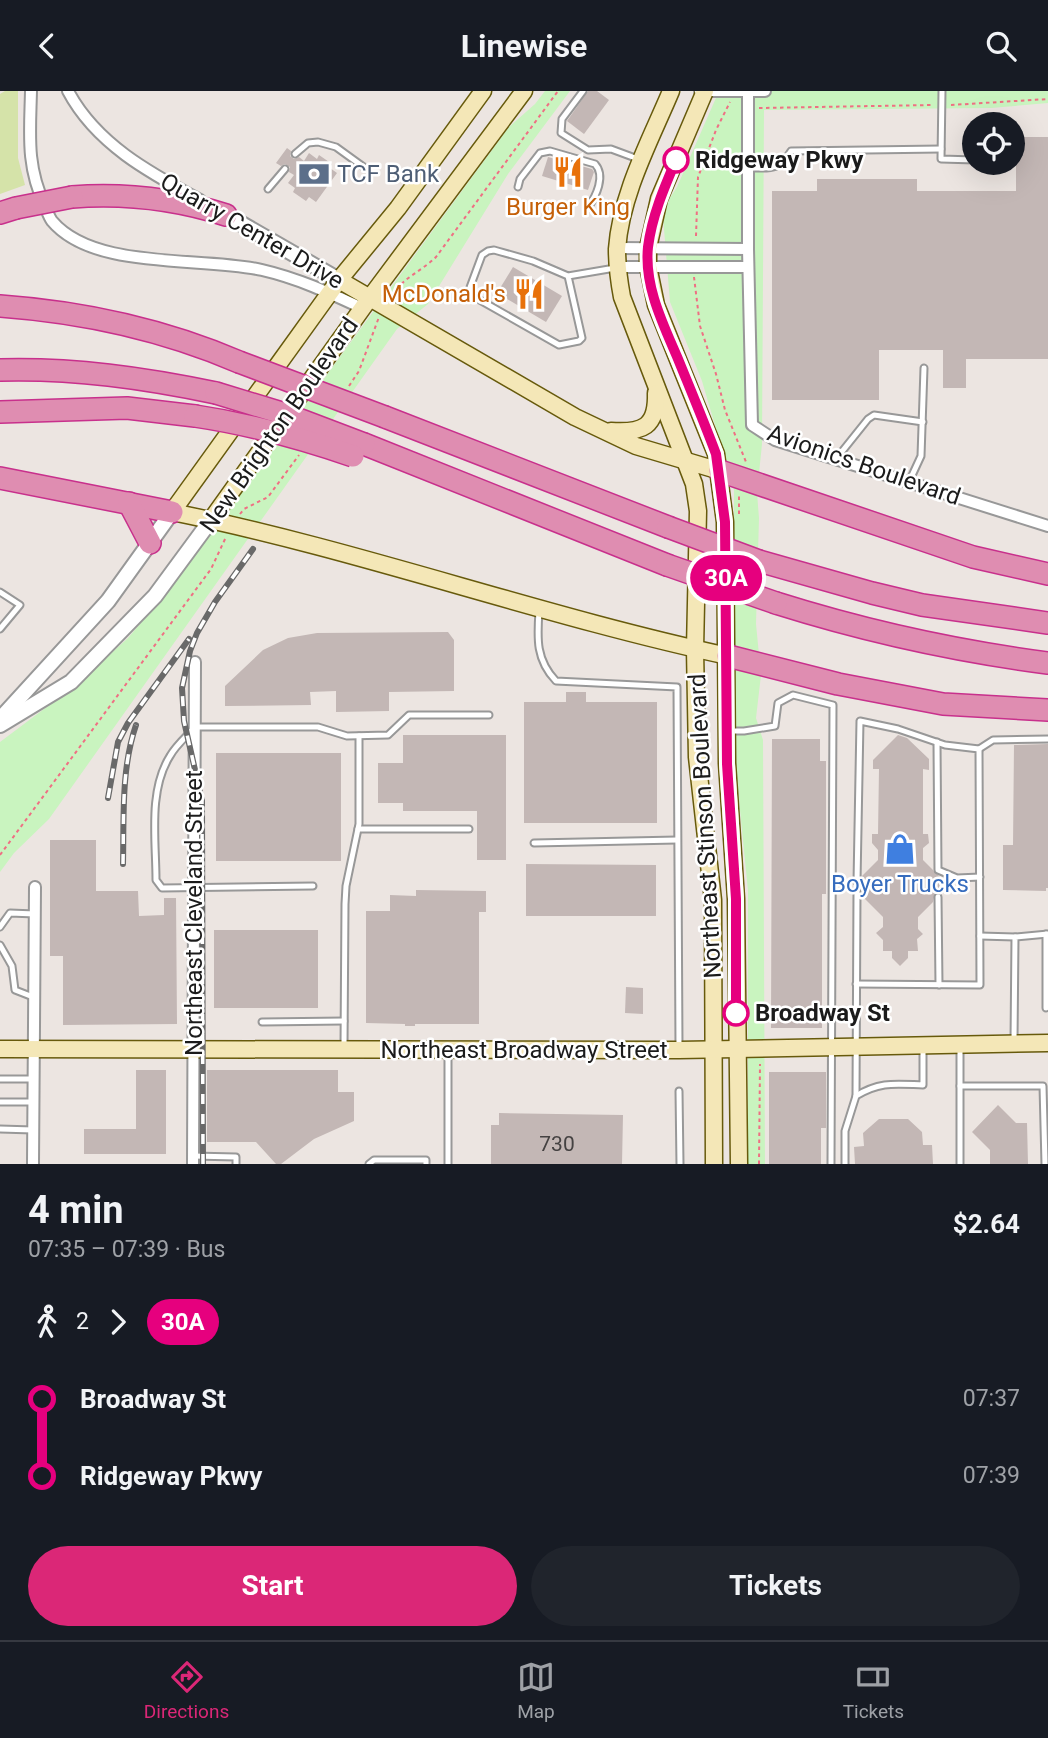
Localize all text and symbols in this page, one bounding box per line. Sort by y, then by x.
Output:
icon: back [28,27,66,65]
text: Linewise [461,27,587,65]
icon: search [982,27,1020,65]
map controls [962,112,1025,175]
button: locate [962,112,1025,175]
place label: Ridgeway Pkwy [695,146,864,174]
marker: Ridgeway Pkwy [663,147,689,173]
restaurant icon: Burger King [551,155,585,189]
bank icon: TCF Bank [297,157,331,191]
place label: TCF Bank [337,160,440,188]
street label: Quarry Center Drive [155,167,349,295]
place label: Burger King [506,193,630,221]
restaurant icon: McDonald's [512,277,546,311]
place label: McDonald's [382,280,506,308]
street label: New Brighton Boulevard [194,312,364,538]
street label: Avionics Boulevard [764,419,964,511]
line badge: 30A [686,555,766,601]
text: 30A [704,564,748,592]
street label: Northeast Stinson Boulevard [683,673,727,979]
street label: Northeast Cleveland Street [180,770,208,1056]
shop icon: Boyer Trucks [883,832,917,866]
place label: Boyer Trucks [831,870,969,898]
place label: Broadway St [755,999,890,1027]
marker: Broadway St [723,1000,749,1026]
street label: Northeast Broadway Street [380,1036,668,1064]
house number: 730 [539,1132,575,1156]
text: 4 min [28,1188,124,1232]
text: $2.64 [953,1209,1020,1239]
text: 07:35 – 07:39 · Bus [28,1236,225,1263]
icon: walk [28,1303,66,1341]
icon: forward [99,1303,137,1341]
text: 2 [76,1308,89,1335]
text: 30A [161,1308,205,1336]
text: Broadway St [80,1384,226,1414]
text: 07:37 [963,1385,1020,1412]
text: Ridgeway Pkwy [80,1461,262,1491]
text: 07:39 [963,1462,1020,1489]
button: Start [28,1546,517,1626]
button: Tickets [531,1546,1020,1626]
tab: Directions [144,1658,229,1723]
tab: Map [517,1658,555,1723]
tab: Tickets [843,1658,904,1723]

